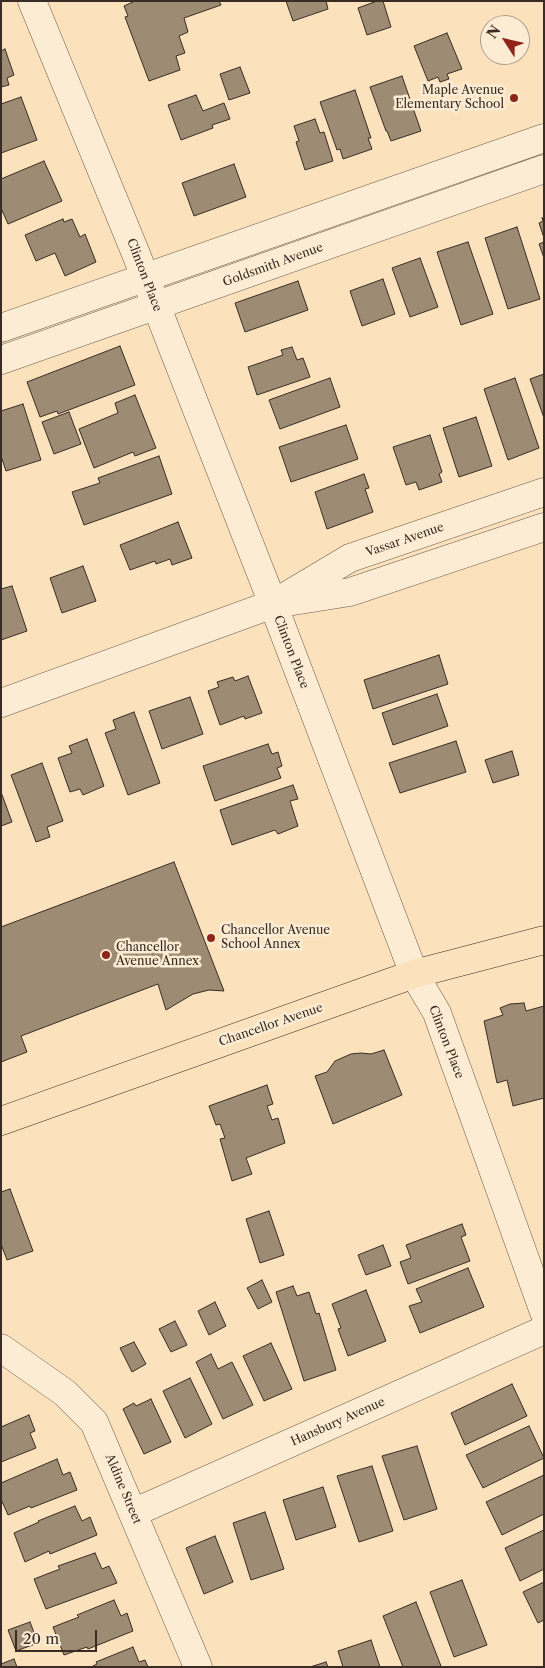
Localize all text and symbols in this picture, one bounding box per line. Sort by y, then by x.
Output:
north arrow [480,15,530,65]
text: N [483,22,504,42]
place label: Maple Avenue Elementary School [395,84,504,112]
marker: Maple Avenue Elementary School [508,92,520,104]
street label: Clinton Place [123,236,165,314]
street label: Goldsmith Avenue [221,240,325,290]
street label: Vassar Avenue [364,520,446,560]
street label: Clinton Place [270,613,312,691]
place label: Chancellor Avenue School Annex [221,924,330,952]
marker: Chancellor Avenue School Annex [205,932,217,944]
place label: Chancellor Avenue Annex [116,941,199,969]
marker: Chancellor Avenue Annex [100,949,112,961]
street label: Chancellor Avenue [217,1000,325,1050]
street label: Clinton Place [425,1003,467,1081]
street label: Hansbury Avenue [289,1395,387,1449]
street label: Aldine Street [102,1452,144,1526]
scale bar [18,1620,100,1652]
text: 20 m [23,1629,59,1648]

